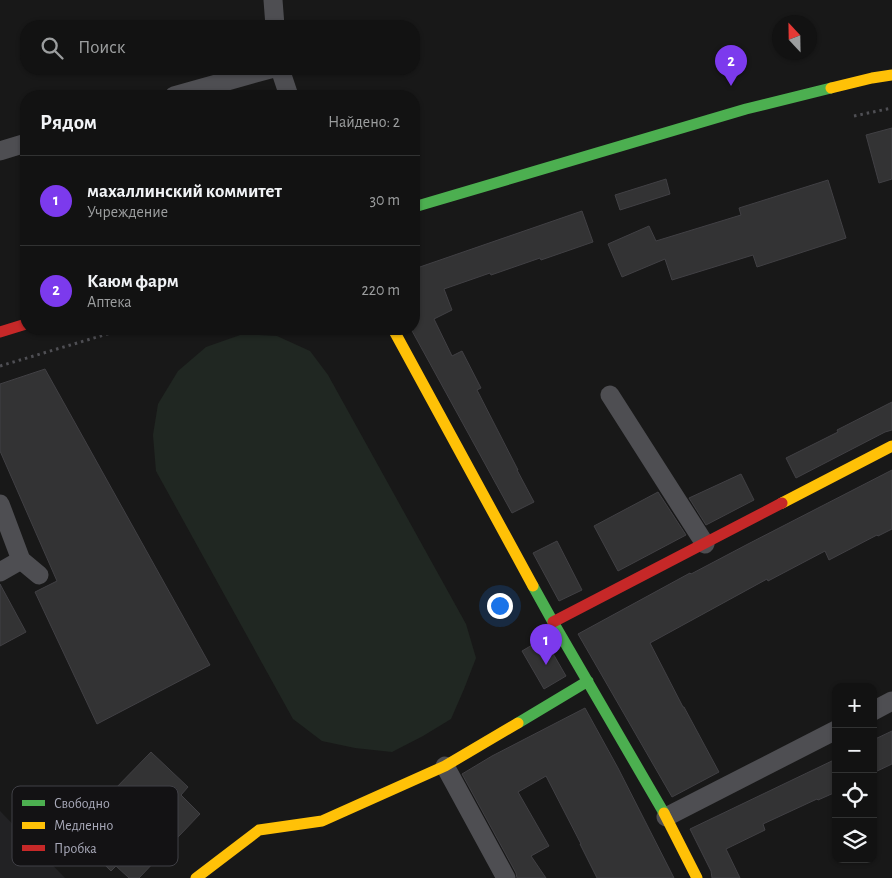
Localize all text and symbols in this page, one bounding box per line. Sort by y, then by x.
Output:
north arrow [772,15,817,60]
search box [20,20,420,75]
icon: search [38,34,66,62]
text: Поиск [78,38,125,57]
pin: 2 [715,45,747,86]
text: Рядом [40,112,97,133]
text: Найдено: 2 [328,114,400,130]
text: махаллинский коммитет [87,182,282,201]
text: 1 [53,192,59,208]
text: 30 m [370,192,400,208]
text: Учреждение [87,204,168,220]
text: Каюм фарм [87,272,179,291]
text: 2 [52,282,60,298]
text: 220 m [362,282,400,298]
text: Аптека [87,294,132,310]
your location [487,593,513,619]
pin: 1 [530,624,562,665]
map controls [832,683,877,863]
button: + [832,683,877,728]
button: − [832,728,877,773]
button: locate [832,773,877,818]
legend [12,786,178,866]
text: Свободно [54,797,110,811]
button: layers [832,818,877,863]
text: Медленно [54,819,113,833]
text: Пробка [54,842,97,856]

